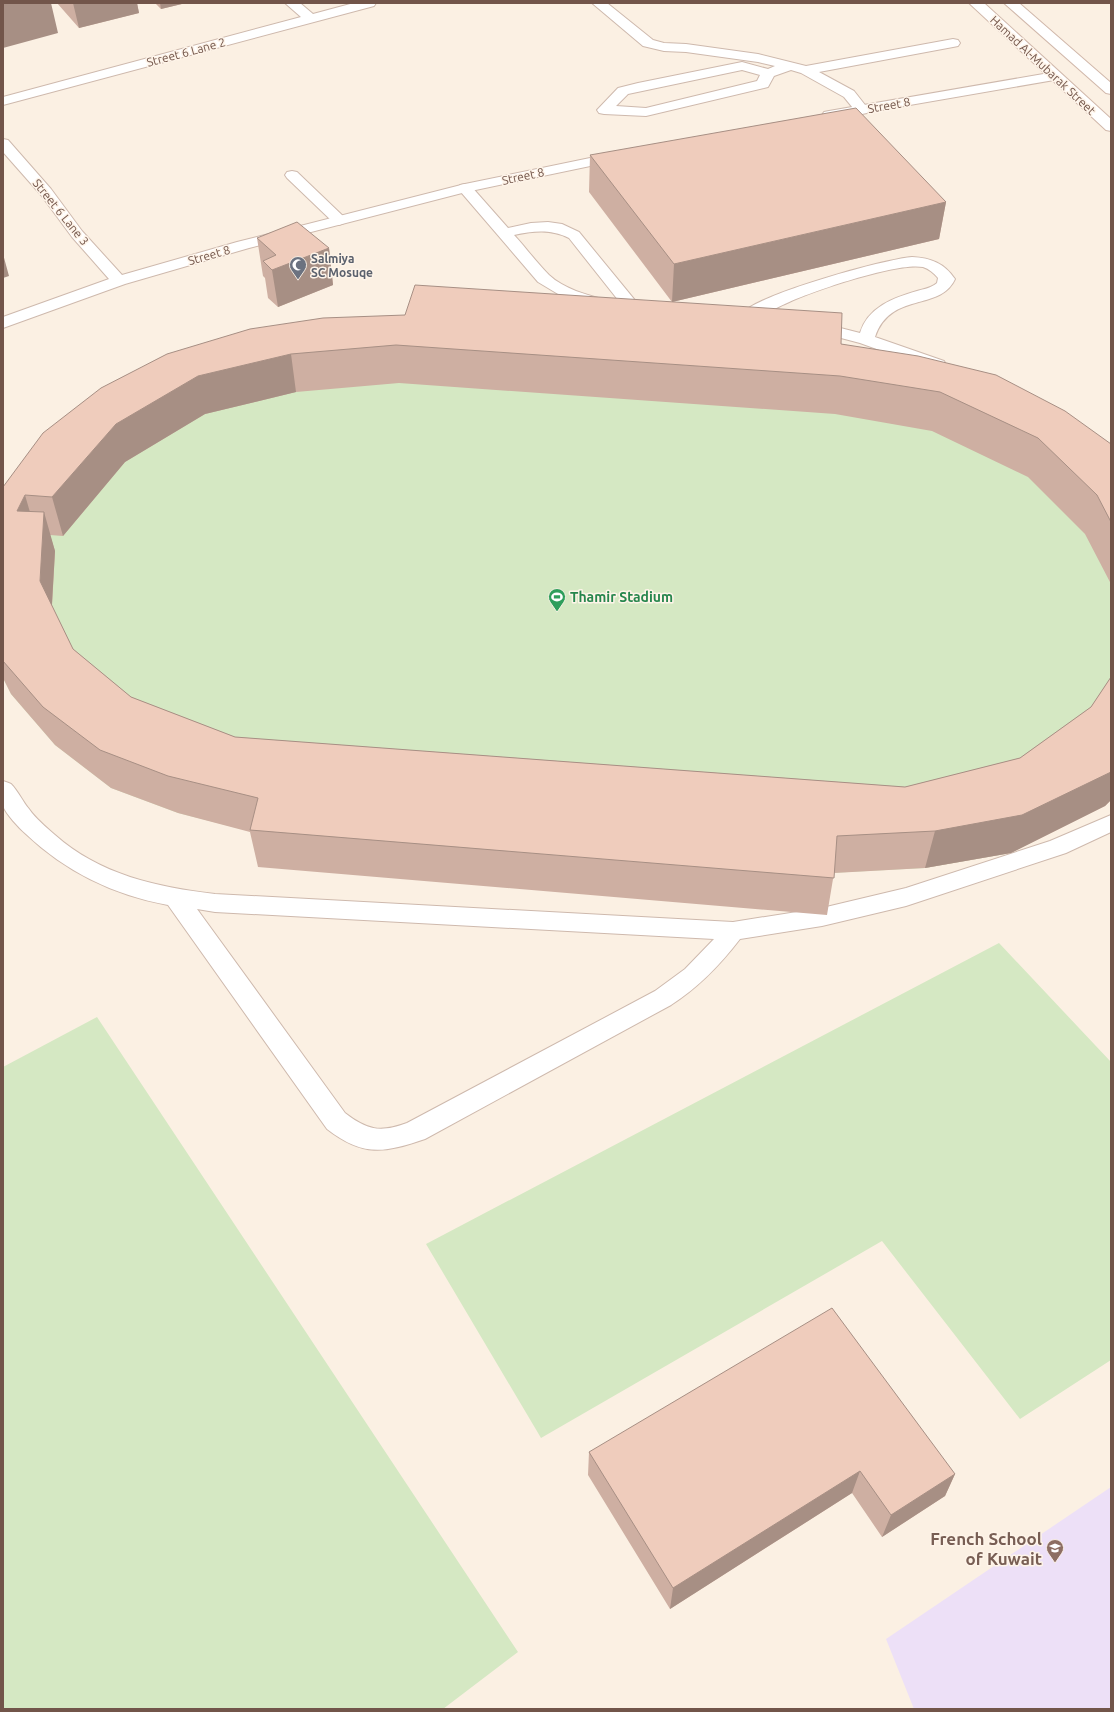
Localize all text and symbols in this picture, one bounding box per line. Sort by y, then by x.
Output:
street label: Hamad Al-Mubarak Street [988,13,1098,117]
street label: Street 6 Lane 2 [145,35,227,69]
street label: Street 8 [867,95,912,115]
street label: Street 8 [501,165,546,187]
street label: Street 6 Lane 3 [30,176,92,248]
street label: Street 8 [187,243,232,267]
place label: Salmiya SC Mosuqe [311,252,373,279]
mosque icon: Salmiya SC Mosuqe [288,255,308,280]
sports icon: Thamir Stadium [547,587,567,612]
place label: Thamir Stadium [570,589,673,605]
place label: French School of Kuwait [930,1529,1042,1568]
school or university icon: French School of Kuwait [1045,1538,1065,1563]

